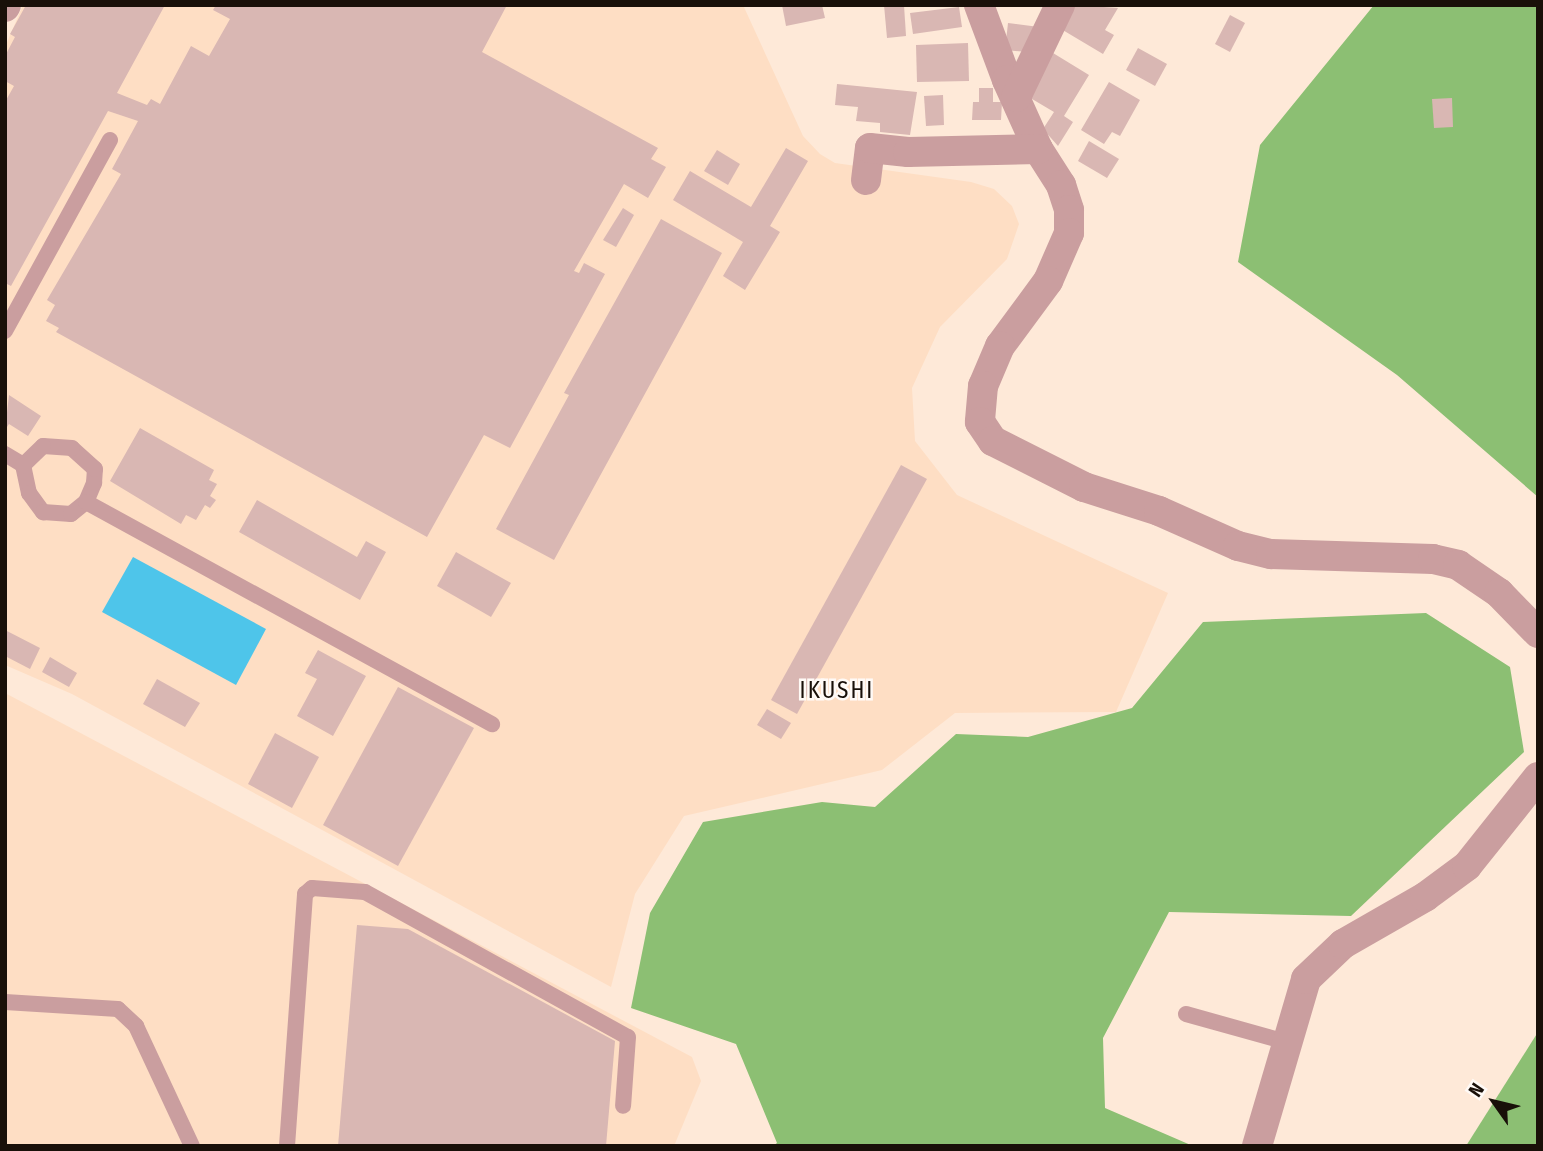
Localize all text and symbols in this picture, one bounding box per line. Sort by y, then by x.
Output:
district label: IKUSHI [800,676,874,704]
north arrow [1459,1067,1529,1137]
text: N [1463,1079,1489,1101]

